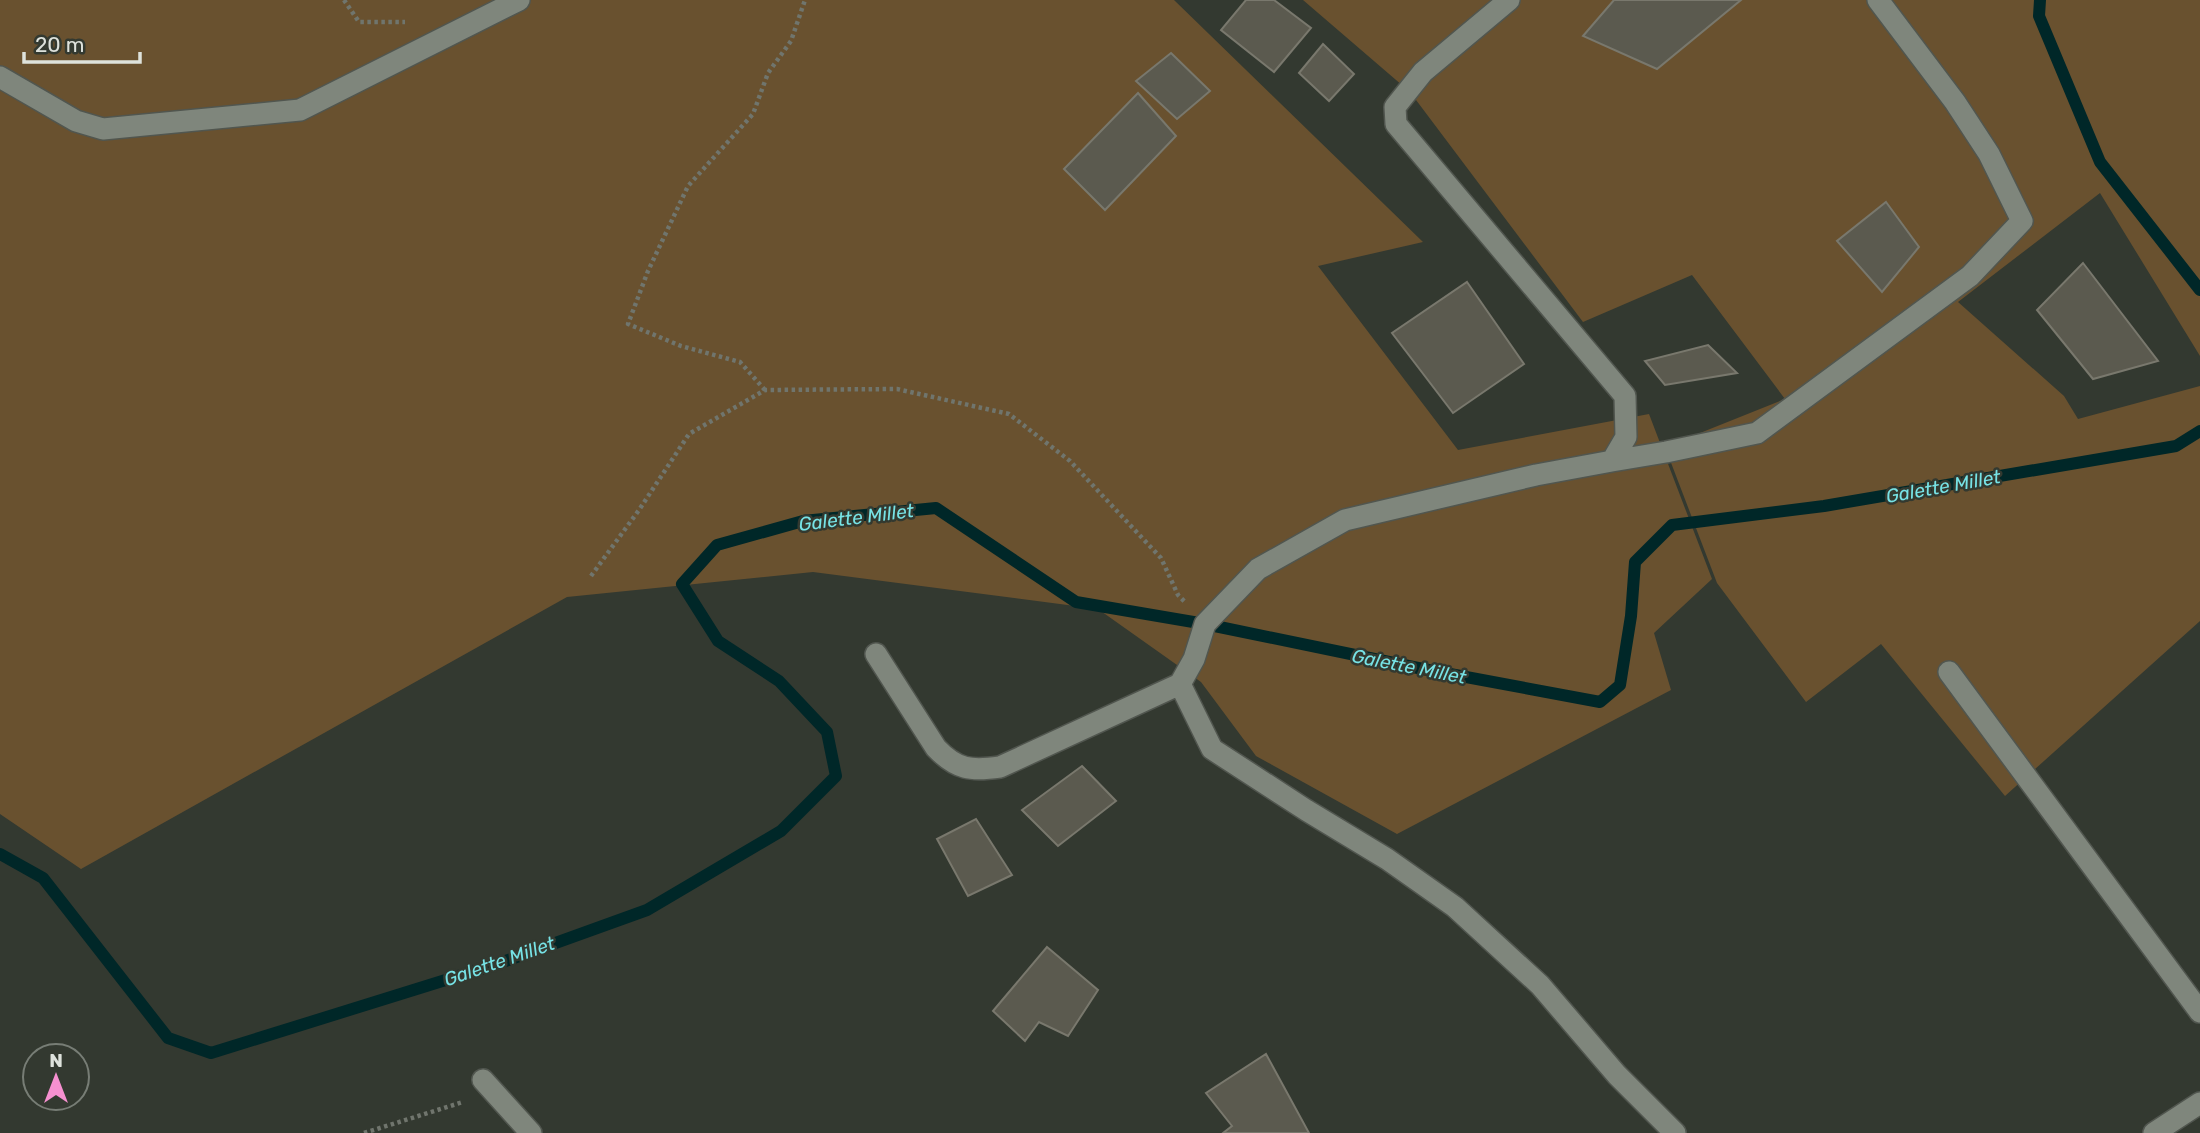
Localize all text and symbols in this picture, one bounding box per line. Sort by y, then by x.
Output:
scale bar [24,21,140,65]
text: 20 m [35,32,84,57]
water label: Galette Millet [1884,465,2003,508]
water label: Galette Millet [797,499,916,536]
water label: Galette Millet [1350,644,1469,689]
water label: Galette Millet [441,931,558,991]
north arrow [21,1042,91,1112]
text: N [49,1049,63,1072]

